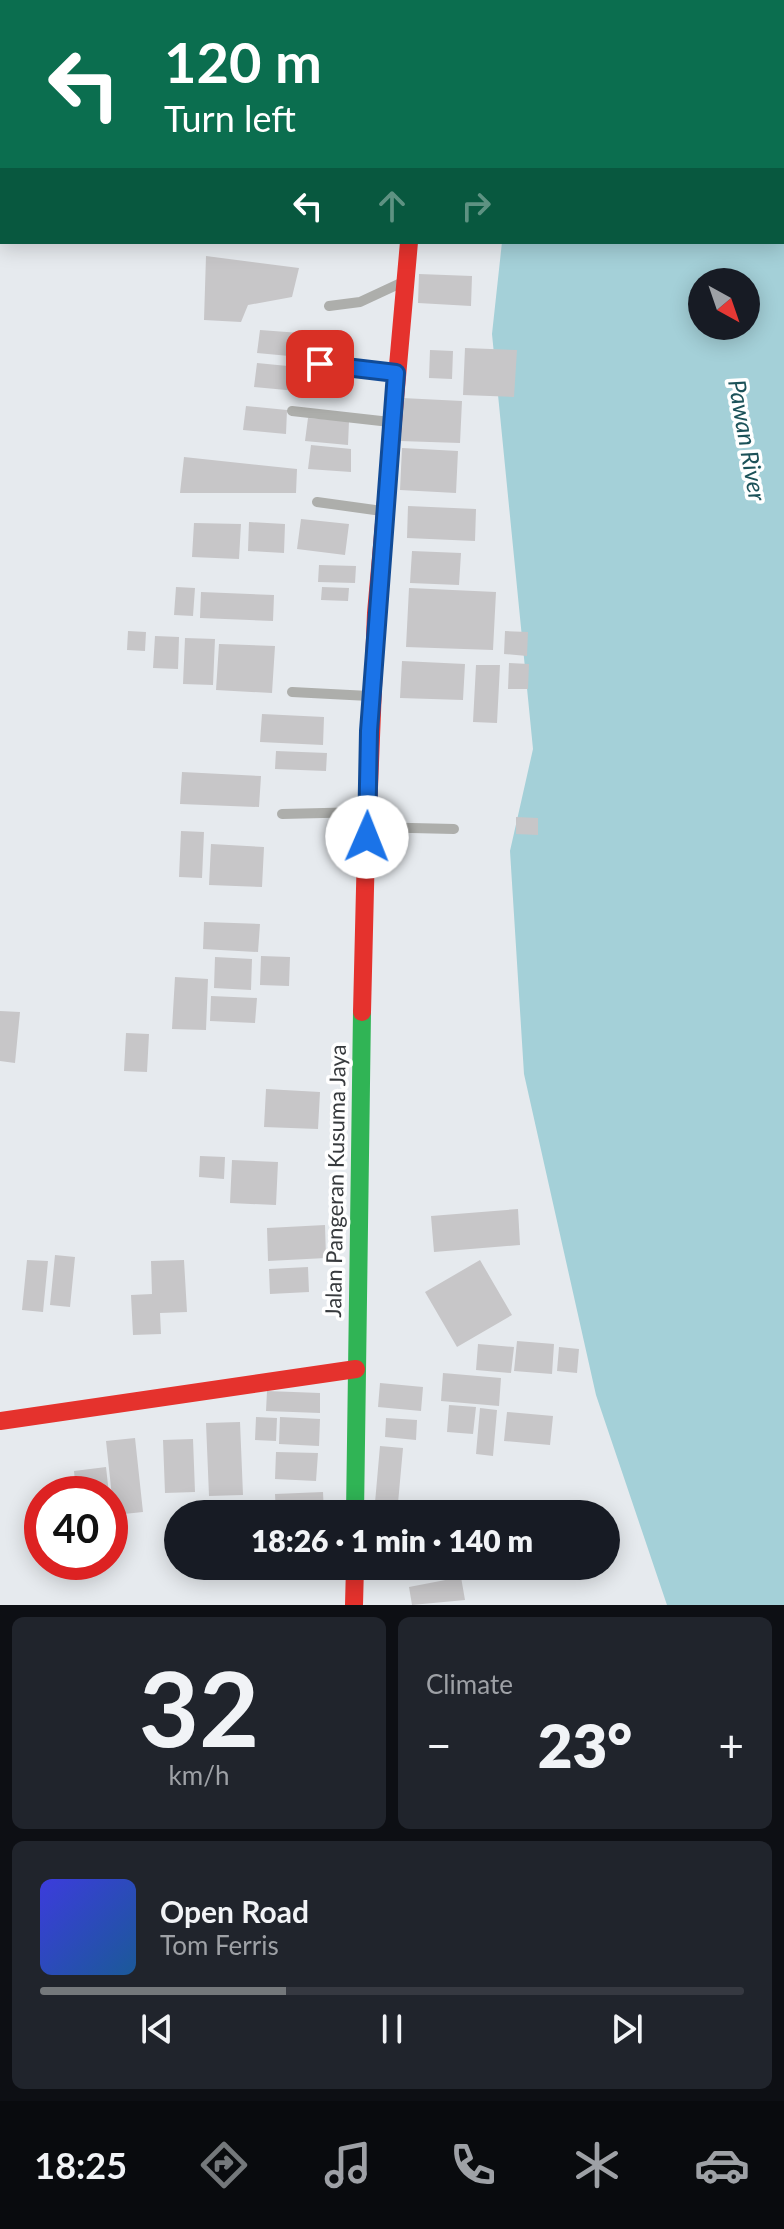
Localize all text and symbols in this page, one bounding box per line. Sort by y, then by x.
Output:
text: 120 m [164,28,322,95]
icon: left [32,32,136,136]
text: Turn left [164,96,296,140]
icon: left [286,184,330,228]
icon: ahead [370,184,414,228]
icon: right [454,184,498,228]
north arrow [688,268,760,340]
map controls [688,268,760,340]
pin [286,330,354,398]
icon: arrive [298,342,342,386]
water label: Pawan River [723,377,773,504]
position arrow [325,795,409,879]
street label: Jalan Pangeran Kusuma Jaya [319,1044,351,1318]
speed limit sign: 40 [24,1476,128,1580]
text: 18:26 · 1 min · 140 m [251,1522,533,1558]
text: 32 [139,1644,259,1769]
text: Climate [426,1668,513,1700]
text: 23° [538,1709,632,1781]
text: − [426,1719,452,1771]
text: + [718,1719,744,1771]
text: km/h [169,1759,229,1791]
text: Open Road [160,1893,309,1929]
text: Tom Ferris [160,1929,279,1961]
icon: previous [135,2007,179,2051]
icon: pause [370,2007,414,2051]
icon: next [605,2007,649,2051]
icon: directions [196,2137,252,2193]
icon: music [320,2137,376,2193]
icon: phone [445,2137,501,2193]
icon: climate [569,2137,625,2193]
icon: car [694,2137,750,2193]
text: 18:25 [34,2143,127,2187]

